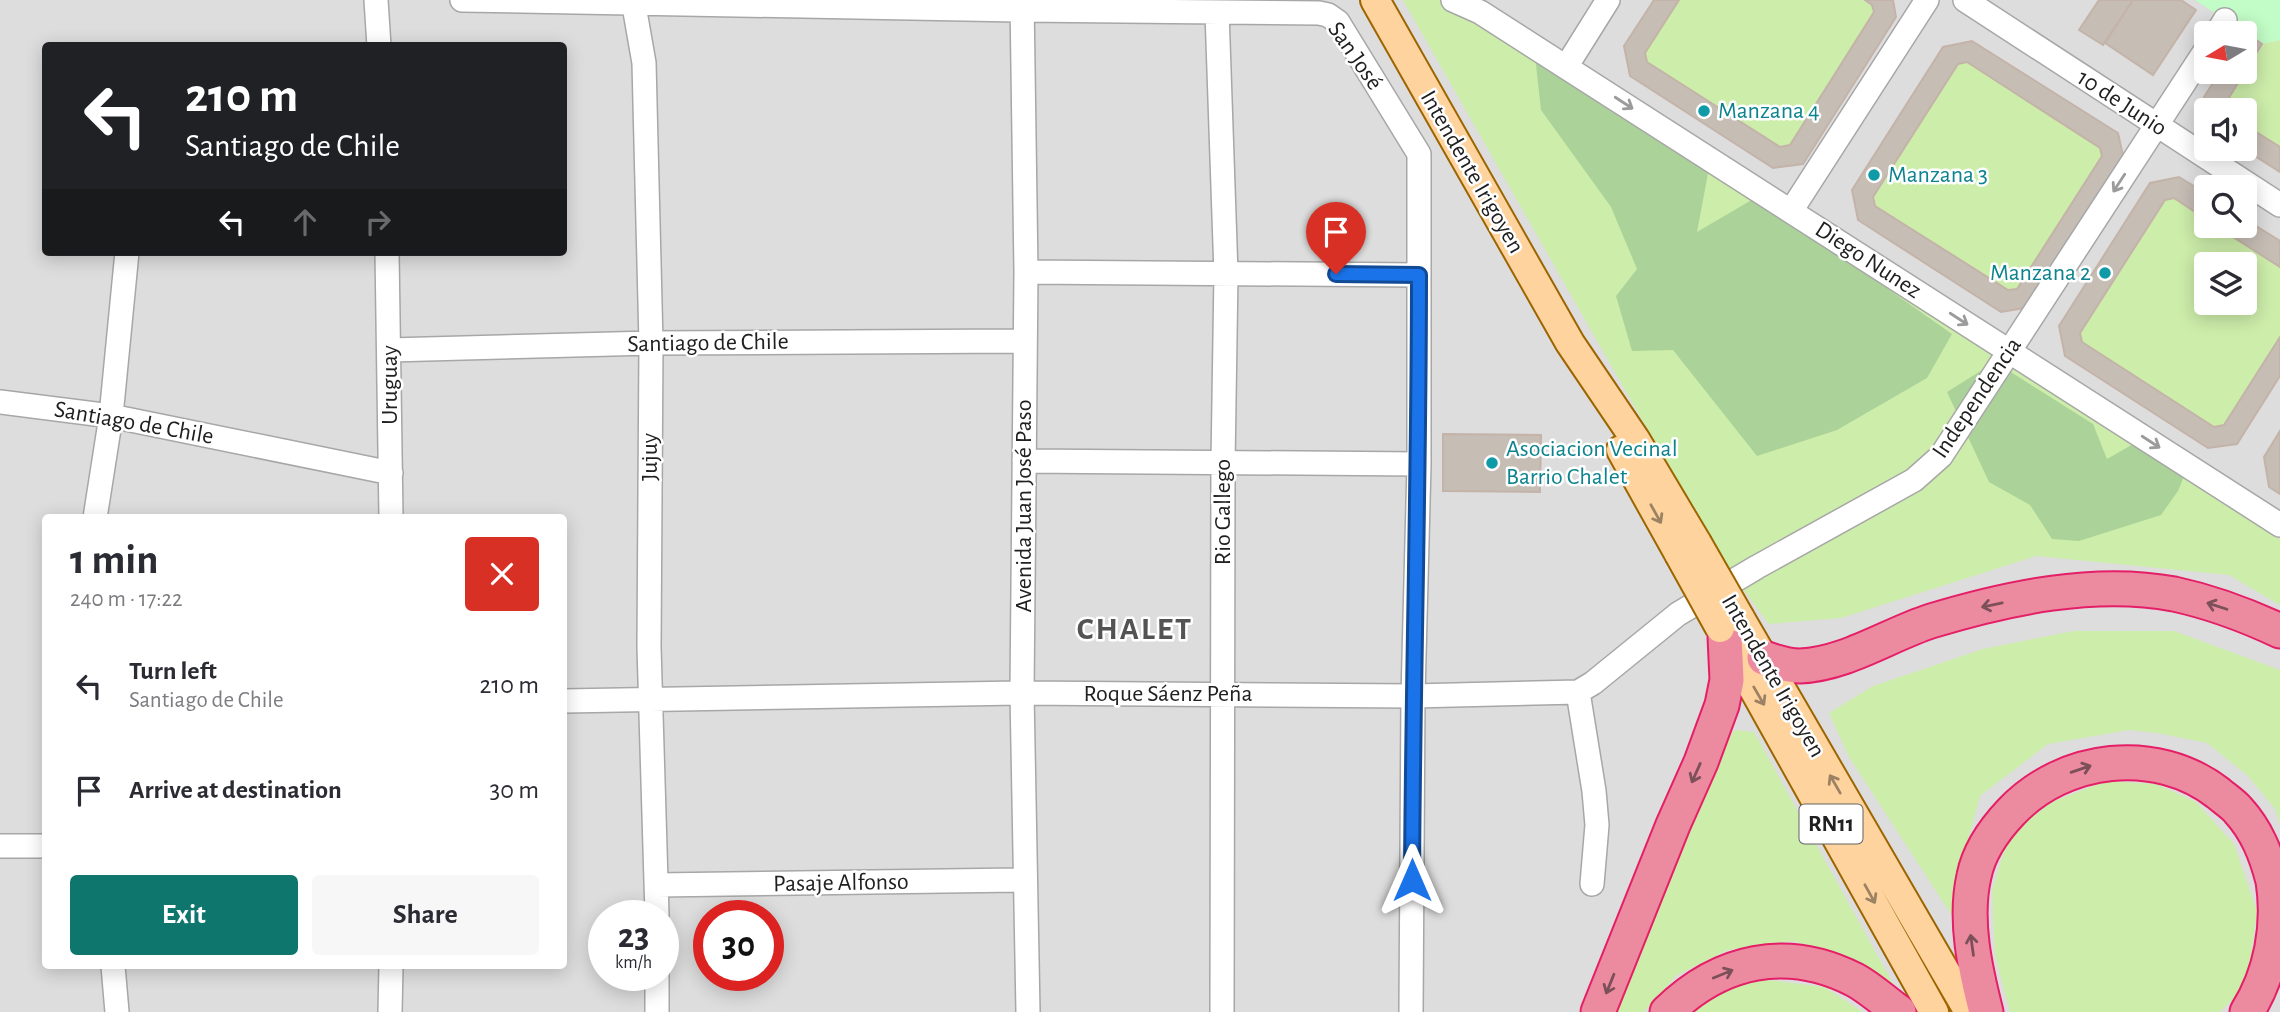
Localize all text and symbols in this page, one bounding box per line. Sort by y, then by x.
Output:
street label: San José [1323,18,1387,94]
north arrow [2194,21,2258,84]
map controls [2194,21,2257,315]
street label: 10 de Junio [2073,65,2171,141]
icon: left [70,70,161,161]
text: 210 m [185,72,298,121]
street label: Intendente Irigoyen [1416,86,1528,258]
one-way arrow [1613,97,1633,111]
button: sound [2194,98,2257,161]
place label: Manzana 4 [1718,99,1820,123]
marker: Manzana 4 [1696,103,1712,119]
text: Santiago de Chile [185,130,400,162]
place label: Manzana 3 [1888,163,1988,187]
marker: Manzana 3 [1866,167,1882,183]
one-way arrow [2112,172,2126,192]
button: search [2194,175,2257,238]
pin [1306,202,1366,274]
icon: left [213,203,251,241]
icon: ahead [286,203,324,241]
icon: right [359,203,397,241]
icon: arrive [1317,213,1355,251]
street label: Diego Nunez [1811,217,1925,303]
button: layers [2194,252,2257,315]
place label: Manzana 2 [1990,261,2091,285]
marker: Manzana 2 [2097,265,2113,281]
one-way arrow [1949,312,1968,326]
street label: Santiago de Chile [627,330,789,356]
street label: Independencia [1928,333,2026,463]
street label: Uruguay [378,345,402,425]
street label: Santiago de Chile [53,397,215,449]
street label: Avenida Juan José Paso [1012,400,1036,612]
street label: Jujuy [638,433,662,481]
one-way arrow [2140,435,2160,449]
place label: Asociacion Vecinal Barrio Chalet [1506,437,1678,489]
marker: Asociacion Vecinal Barrio Chalet [1484,455,1500,471]
street label: Rio Gallego [1211,459,1235,565]
one-way arrow [1649,503,1663,523]
button: close [465,537,539,611]
text: 1 min [70,539,159,581]
text: 240 m · 17:22 [70,588,182,611]
street label: Intendente Irigoyen [1717,590,1829,762]
one-way arrow [1981,599,2004,612]
one-way arrow [2206,599,2228,611]
district label: CHALET [1077,613,1193,645]
text: Turn left [129,658,217,684]
icon: left [70,667,108,705]
text: 210 m [479,672,539,698]
street label: Roque Sáenz Peña [1084,682,1252,706]
one-way arrow [1752,686,1766,706]
text: Santiago de Chile [129,689,284,712]
one-way arrow [1689,762,1702,783]
one-way arrow [2069,762,2091,775]
icon: arrive [70,772,108,810]
one-way arrow [1828,774,1841,795]
text: Arrive at destination [129,777,342,803]
text: 30 m [489,777,539,803]
road number: RN11 [1800,804,1862,844]
position arrow [1375,843,1449,917]
street label: Pasaje Alfonso [773,870,909,896]
button: Exit [70,875,298,955]
button: Share [312,875,539,955]
one-way arrow [1863,884,1877,904]
speed limit sign: 30 [693,900,784,991]
text: 23 [618,919,649,954]
one-way arrow [1966,934,1979,957]
text: km/h [615,954,652,972]
one-way arrow [1711,966,1733,979]
one-way arrow [1602,972,1615,994]

